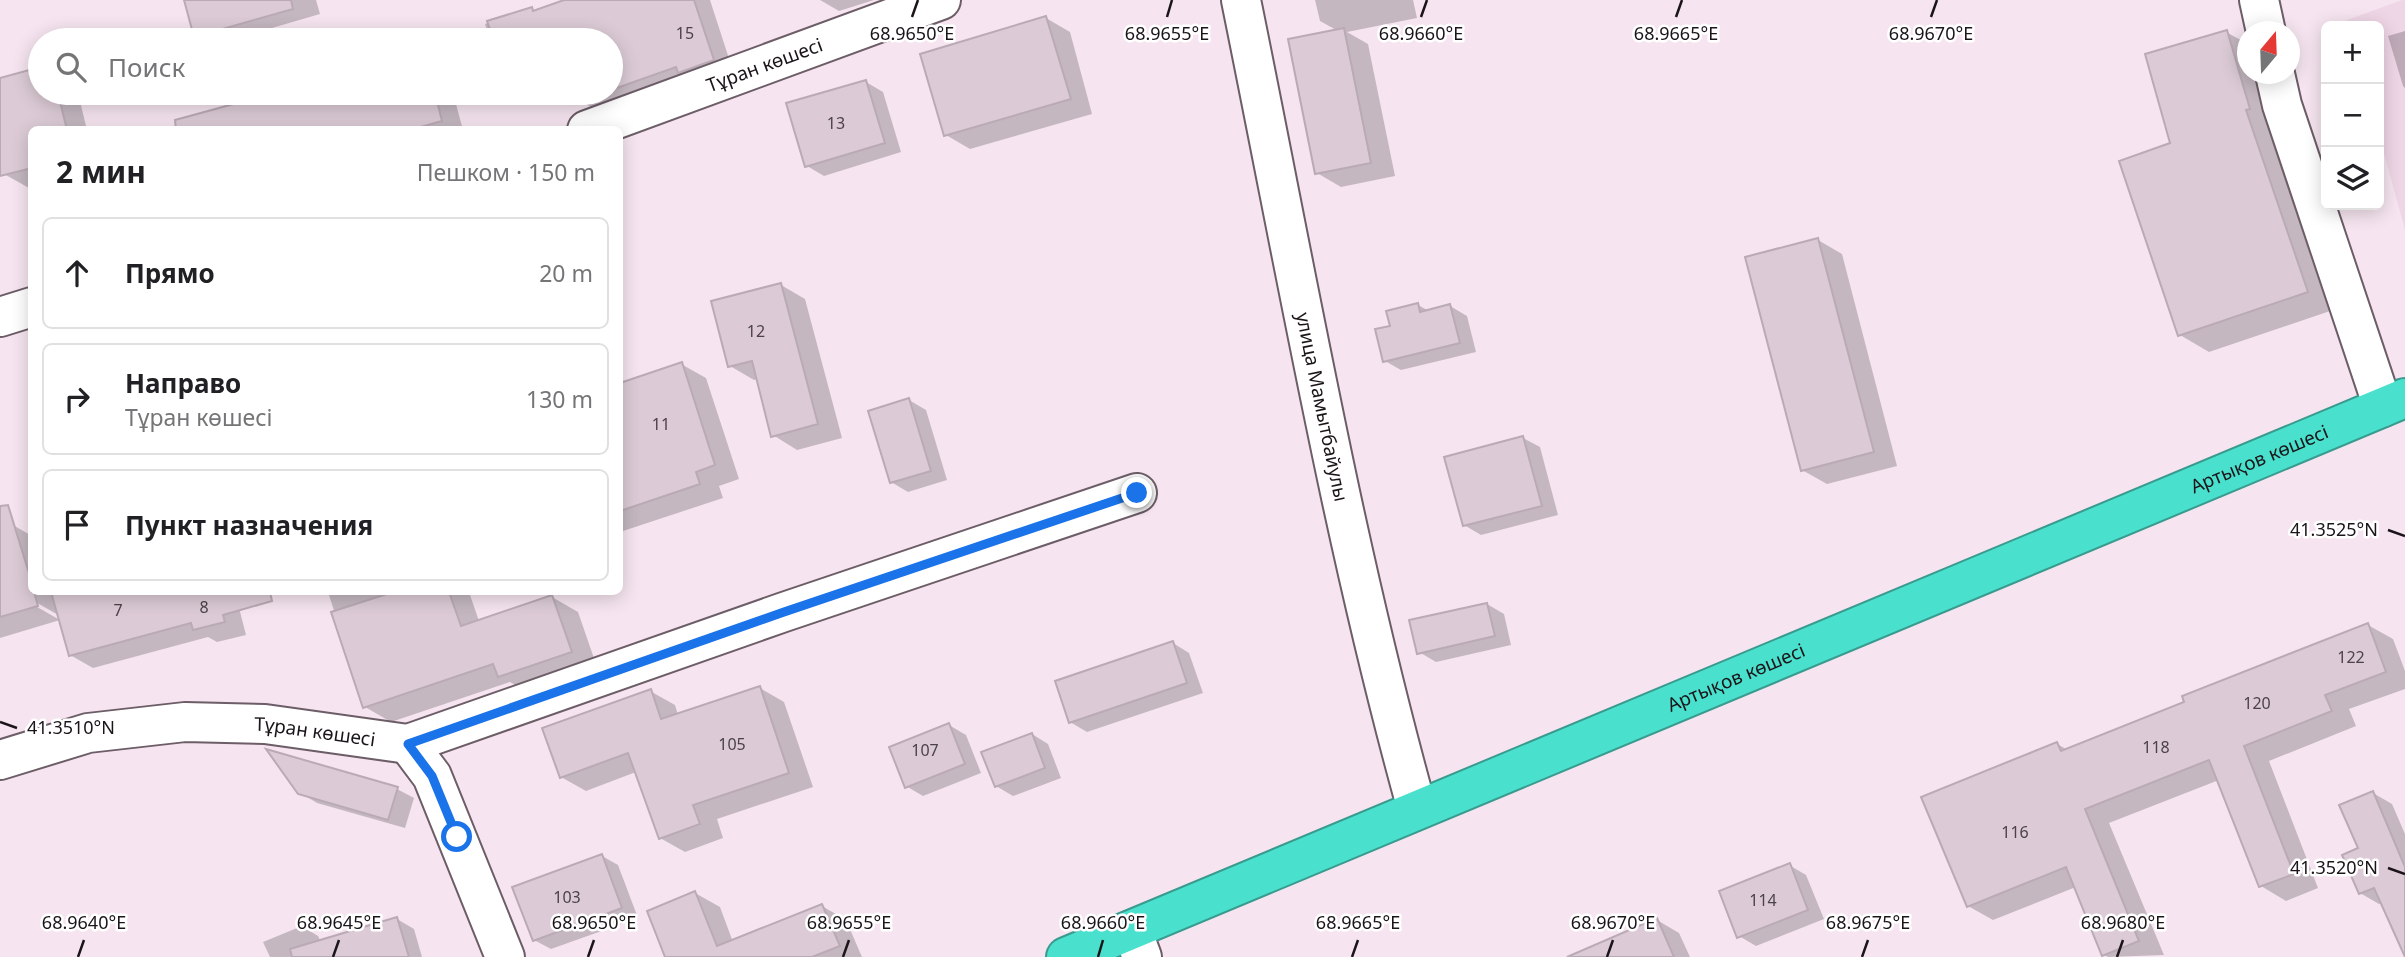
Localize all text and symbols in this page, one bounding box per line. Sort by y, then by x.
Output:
text: 68.9650°E [870,21,954,45]
text: 68.9655°E [1125,21,1209,45]
text: 68.9660°E [1379,21,1463,45]
text: 68.9665°E [1634,21,1718,45]
text: 68.9670°E [1889,21,1973,45]
north arrow [2237,21,2300,84]
map controls [2321,21,2384,210]
button: + [2321,21,2384,84]
house number: 15 [676,22,694,44]
search box [28,28,623,105]
street label: Тұран көшесі [703,32,826,98]
icon: search [52,48,90,86]
text: Поиск [108,49,185,85]
button: − [2321,84,2384,147]
house number: 13 [827,112,845,134]
button: layers [2321,147,2384,210]
text: 2 мин [56,151,146,192]
text: Пешком · 150 m [417,156,595,188]
icon: ahead [58,254,96,292]
text: Прямо [125,255,215,291]
text: 20 m [539,257,593,289]
street label: улица Мамытбайулы [1290,310,1355,504]
house number: 12 [747,320,765,342]
text: Направо [125,365,241,401]
icon: right [58,380,96,418]
text: 130 m [526,383,593,415]
text: Тұран көшесі [125,401,273,433]
house number: 11 [652,413,670,435]
street label: Артықов көшесі [2186,418,2332,499]
route end [1121,477,1152,508]
icon: arrive [58,506,96,544]
text: Пункт назначения [125,507,373,543]
text: 41.3525°N [2290,517,2378,541]
house number: 8 [199,596,209,618]
house number: 7 [113,599,123,621]
street label: Артықов көшесі [1663,637,1809,718]
house number: 122 [2337,646,2365,668]
house number: 120 [2243,692,2271,714]
street label: Тұран көшесі [254,711,377,752]
text: 41.3510°N [27,715,115,739]
house number: 105 [718,733,746,755]
house number: 118 [2142,736,2170,758]
house number: 107 [911,739,939,761]
route start [441,821,472,852]
house number: 116 [2001,821,2029,843]
text: 41.3520°N [2290,855,2378,879]
house number: 103 [553,886,581,908]
house number: 114 [1749,889,1777,911]
text: 68.9640°E [42,910,126,934]
text: 68.9645°E [297,910,381,934]
text: 68.9650°E [552,910,636,934]
text: 68.9655°E [807,910,891,934]
text: 68.9660°E [1061,910,1145,934]
text: 68.9665°E [1316,910,1400,934]
text: 68.9670°E [1571,910,1655,934]
text: 68.9675°E [1826,910,1910,934]
text: 68.9680°E [2081,910,2165,934]

